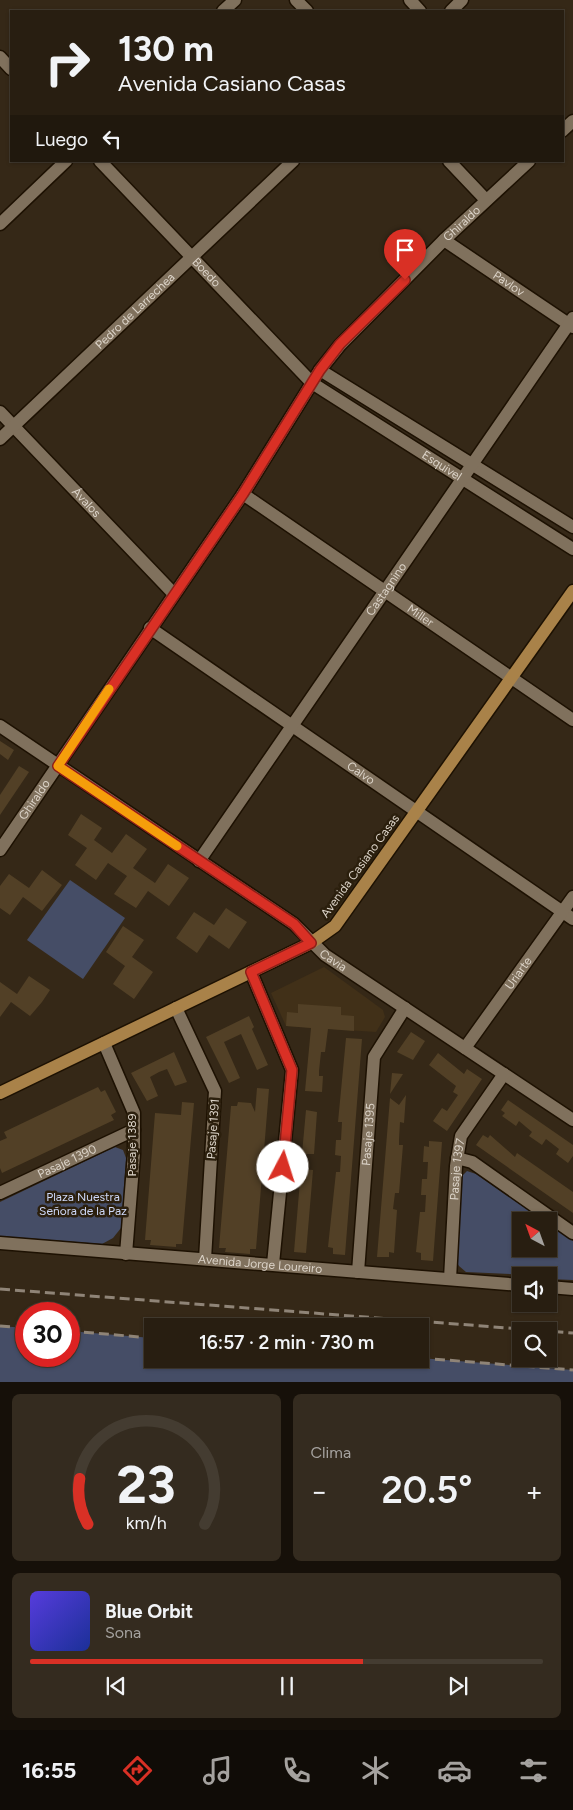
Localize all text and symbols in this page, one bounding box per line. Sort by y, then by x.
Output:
text: 130 m [118,28,214,70]
icon: right [35,30,100,95]
text: Avenida Casiano Casas [118,70,346,97]
icon: left [98,125,126,153]
text: Luego [35,128,88,151]
street label: Ghiraldo [440,203,483,244]
pin [384,229,426,280]
icon: arrive [391,236,419,264]
street label: Boedo [189,255,223,290]
street label: Pavlov [490,268,528,300]
street label: Pedro de Larrechea [92,270,177,352]
street label: Esquivel [419,448,464,483]
street label: Ávalos [69,485,104,520]
street label: Castagnino [363,560,409,618]
street label: Miller [405,602,436,629]
street label: Calvo [344,759,377,788]
street label: Ghiraldo [16,777,53,822]
street label: Avenida Casiano Casas [318,811,402,920]
street label: Cavia [316,946,349,974]
street label: Uriarte [502,954,535,992]
street label: Pasaje 1391 [204,1098,222,1160]
street label: Pasaje 1395 [359,1103,378,1166]
street label: Pasaje 1389 [125,1113,139,1177]
street label: Pasaje 1397 [447,1137,468,1201]
position arrow [256,1140,308,1192]
street label: Pasaje 1390 [35,1142,99,1181]
park label: Plaza Nuestra Señora de la Paz [39,1190,127,1218]
north arrow [512,1212,558,1258]
map controls [512,1212,557,1367]
street label: Avenida Jorge Loureiro [198,1252,323,1276]
button: sound [512,1267,557,1312]
speed limit sign: 30 [15,1302,80,1367]
button: search [512,1322,557,1367]
text: 16:57 · 2 min · 730 m [199,1331,374,1354]
text: Clima [311,1443,351,1462]
text: 23 [117,1454,176,1516]
text: 20.5° [381,1467,472,1513]
text: − [311,1474,328,1508]
text: + [526,1474,543,1508]
text: km/h [126,1512,167,1533]
text: Blue Orbit [105,1600,193,1623]
text: Sona [105,1623,141,1642]
icon: previous [102,1672,130,1700]
icon: pause [273,1672,301,1700]
icon: next [444,1672,472,1700]
icon: directions [120,1753,155,1788]
icon: music [200,1753,235,1788]
icon: phone [279,1753,314,1788]
icon: climate [358,1753,393,1788]
icon: car [437,1753,472,1788]
icon: filters [516,1753,551,1788]
text: 16:55 [22,1757,76,1784]

